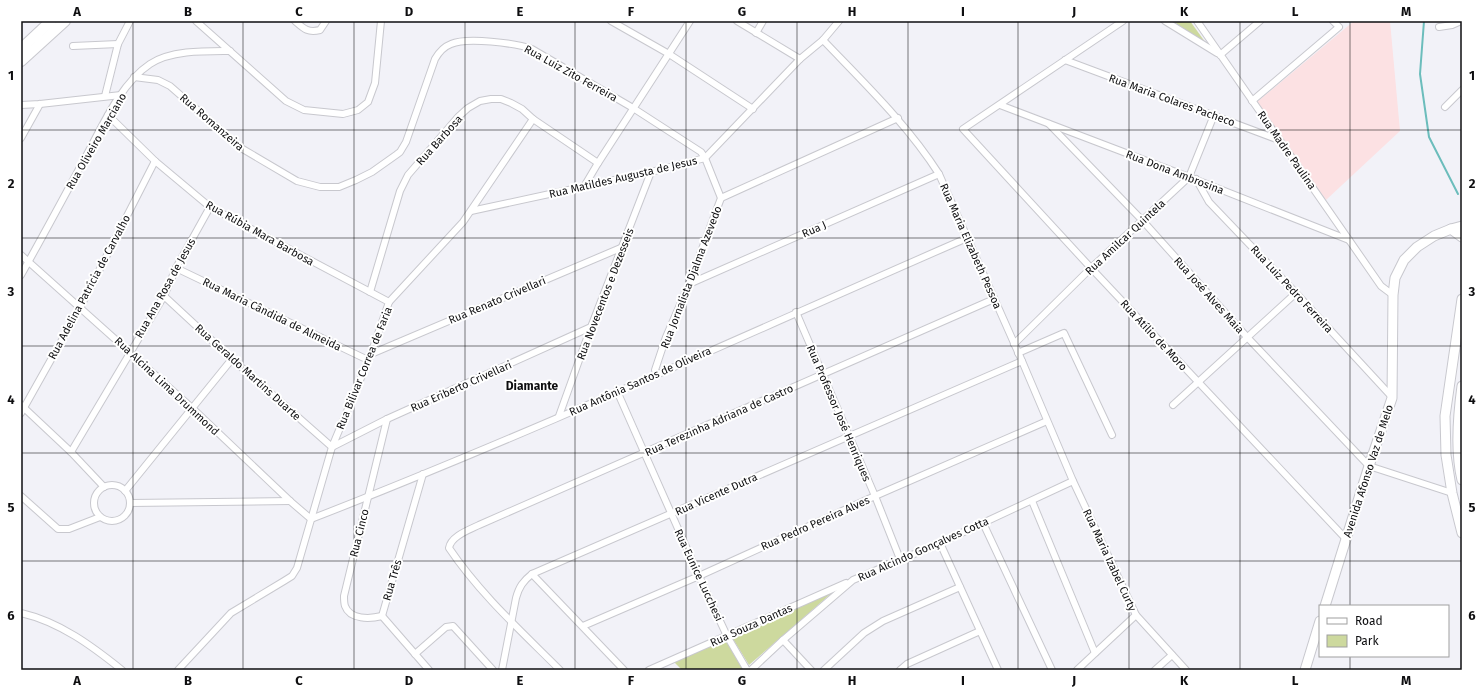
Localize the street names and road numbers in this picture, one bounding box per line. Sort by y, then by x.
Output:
street label: Rua Luiz Zito Ferreira [522,42,620,104]
street label: Rua Maria Colares Pacheco [1107,72,1237,129]
street label: Rua Oliveiro Marciano [63,91,129,192]
street label: Rua Romanzeira [177,91,246,154]
street label: Rua Madre Paulina [1255,109,1319,192]
street label: Rua Barbosa [414,113,465,168]
street label: Rua Dona Ambrosina [1124,148,1226,197]
street label: Rua Matildes Augusta de Jesus [548,154,698,201]
street label: Rua Maria Elizabeth Pessoa [937,181,1004,311]
street label: Rua Amilcar Quintela [1083,197,1168,278]
street label: Rua Rúbia Mara Barbosa [203,198,316,269]
street label: Rua Jornalista Djalma Azevedo [658,204,725,350]
street label: Rua Adelina Patrícia de Carvalho [46,213,133,362]
street label: Rua J [800,218,828,241]
street label: Rua Novecentos e Dezesseis [574,226,637,362]
street label: Rua Ana Rosa de Jesus [133,236,198,340]
street label: Rua Luiz Pedro Ferreira [1248,243,1335,336]
street label: Rua José Alves Maia [1171,254,1246,336]
street label: Rua Renato Crivellari [447,274,548,327]
street label: Rua Maria Cândida de Almeida [200,275,343,354]
street label: Rua Atílio de Moro [1118,297,1190,373]
street label: Rua Bilivar Correa de Faria [334,305,395,431]
street label: Rua Geraldo Martins Duarte [192,322,303,423]
street label: Rua Alcina Lima Drummond [112,335,222,438]
street label: Rua Professor José Henriques [804,343,873,483]
street label: Rua Antônia Santos de Oliveira [567,344,713,419]
street label: Rua Eriberto Crivellari [409,358,514,415]
street label: Rua Terezinha Adriana de Castro [643,382,795,459]
street label: Avenida Afonso Vaz de Melo [1341,403,1396,539]
street label: Rua Vicente Dutra [673,470,759,518]
street label: Rua Pedro Pereira Alves [759,494,872,553]
street label: Rua Maria Izabel Curty [1080,507,1139,614]
street label: Rua Cinco [347,508,372,559]
street label: Rua Alcindo Gonçalves Cotta [856,515,991,584]
street label: Rua Eunice Lucchesi [671,527,726,623]
street label: Rua Três [380,558,405,602]
street label: Rua Souza Dantas [708,601,794,649]

